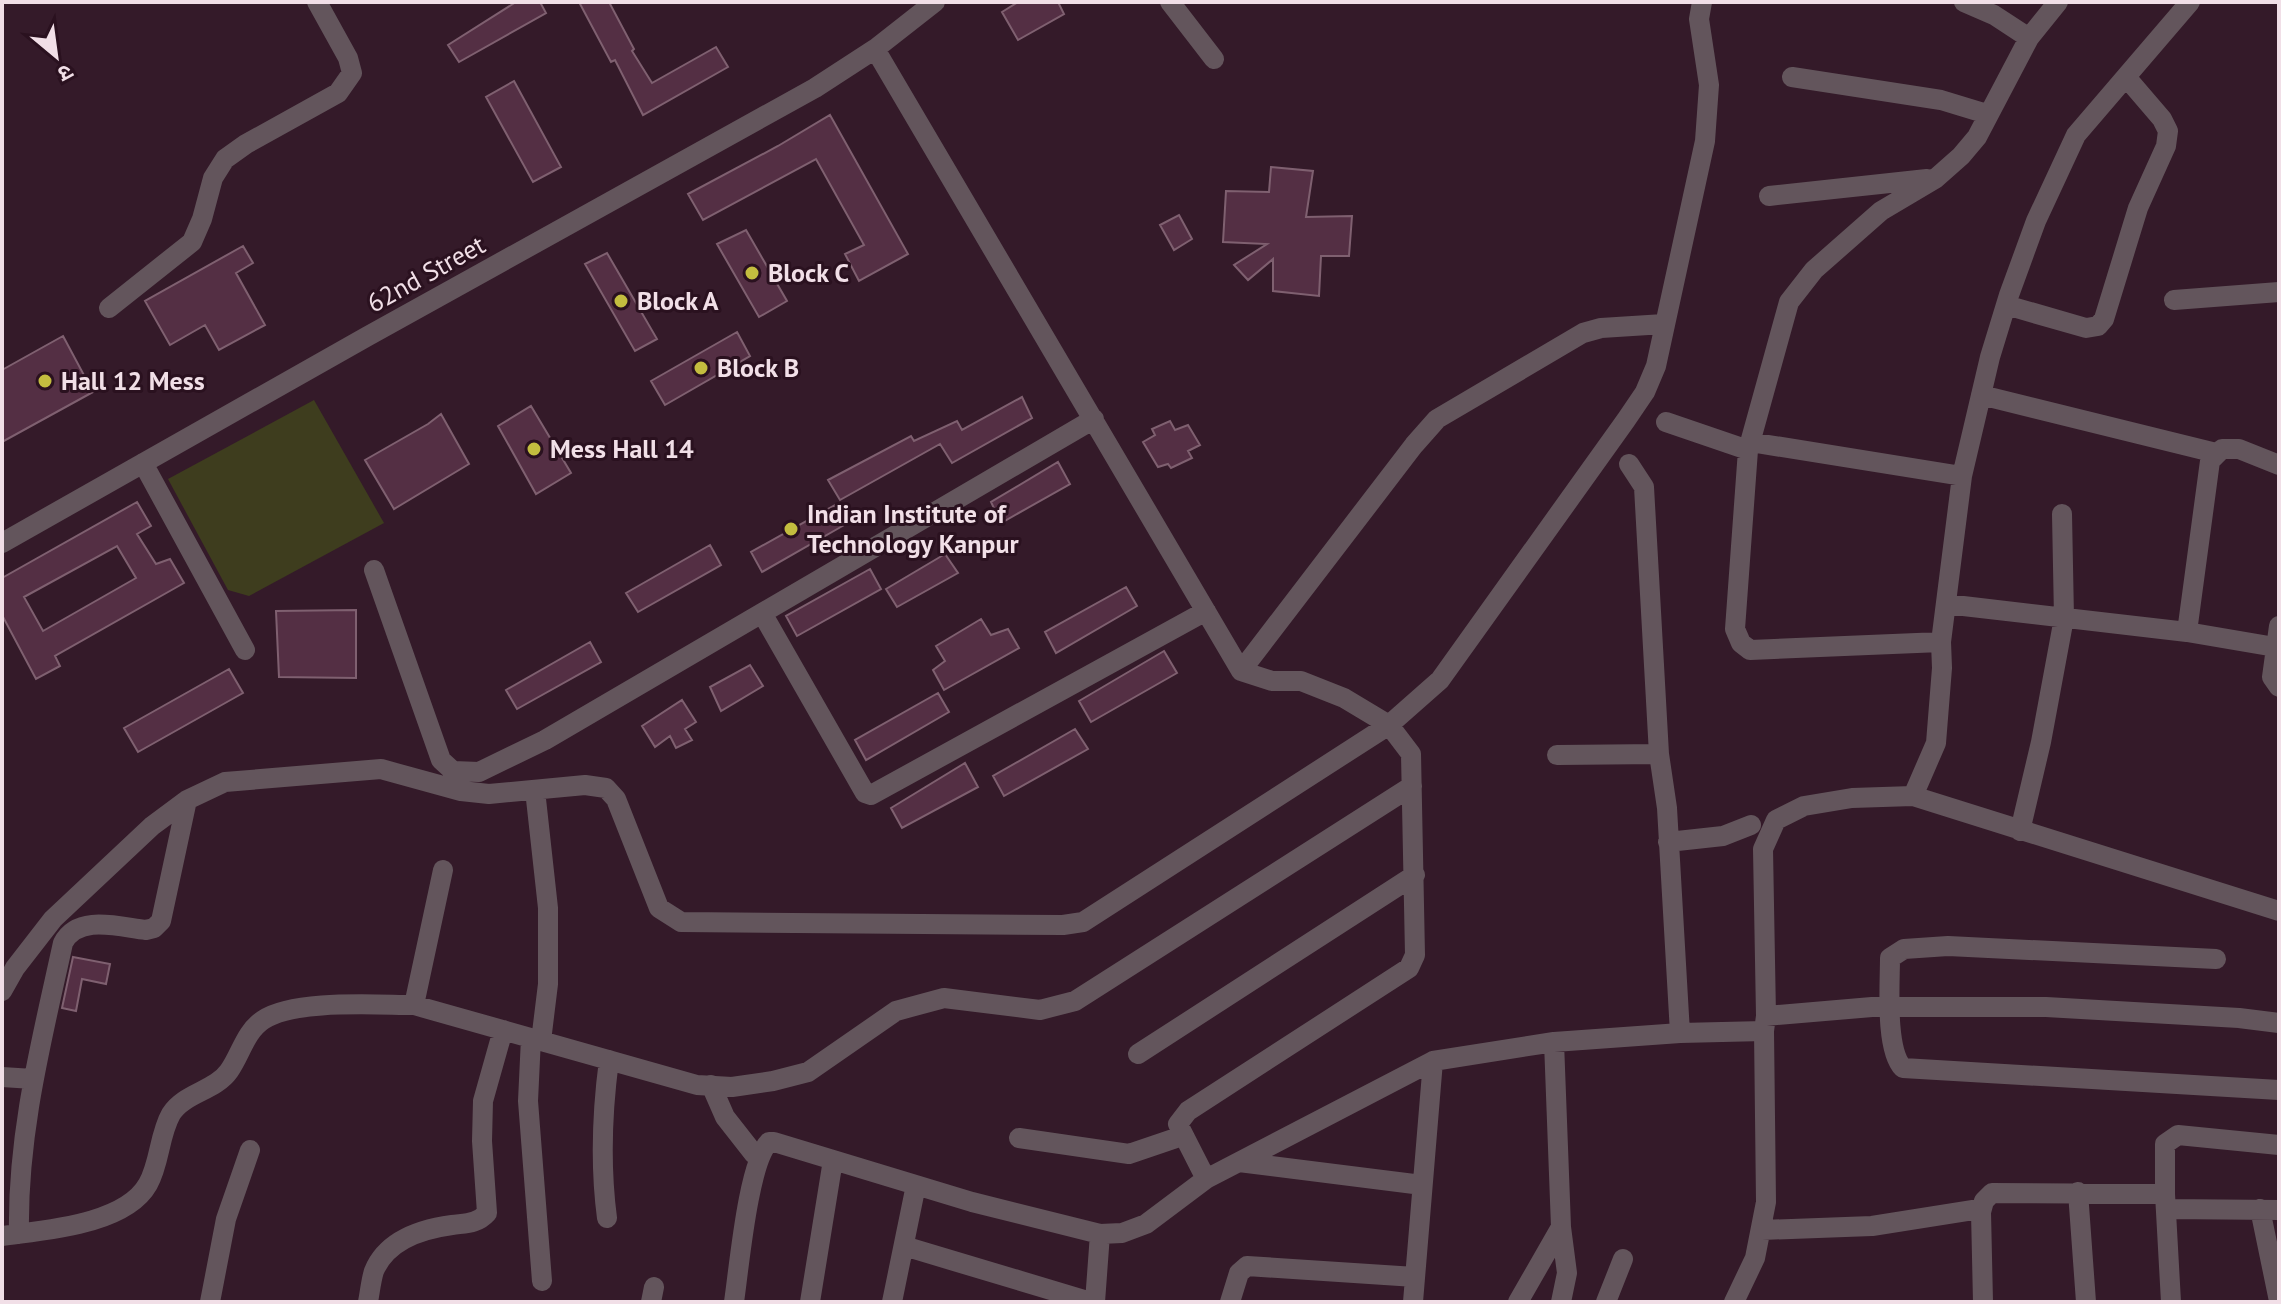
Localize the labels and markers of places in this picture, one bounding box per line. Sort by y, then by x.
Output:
place label: Block C [768,256,849,289]
marker: Block C [743,264,761,282]
place label: Block A [637,284,719,317]
marker: Block A [612,292,630,310]
place label: Block B [717,351,799,384]
marker: Block B [692,359,710,377]
place label: Hall 12 Mess [61,364,205,397]
marker: Hall 12 Mess [36,372,54,390]
place label: Mess Hall 14 [550,432,694,465]
marker: Mess Hall 14 [525,440,543,458]
place label: Indian Institute of Technology Kanpur [807,497,1019,560]
marker: Indian Institute of Technology Kanpur [782,520,800,538]

